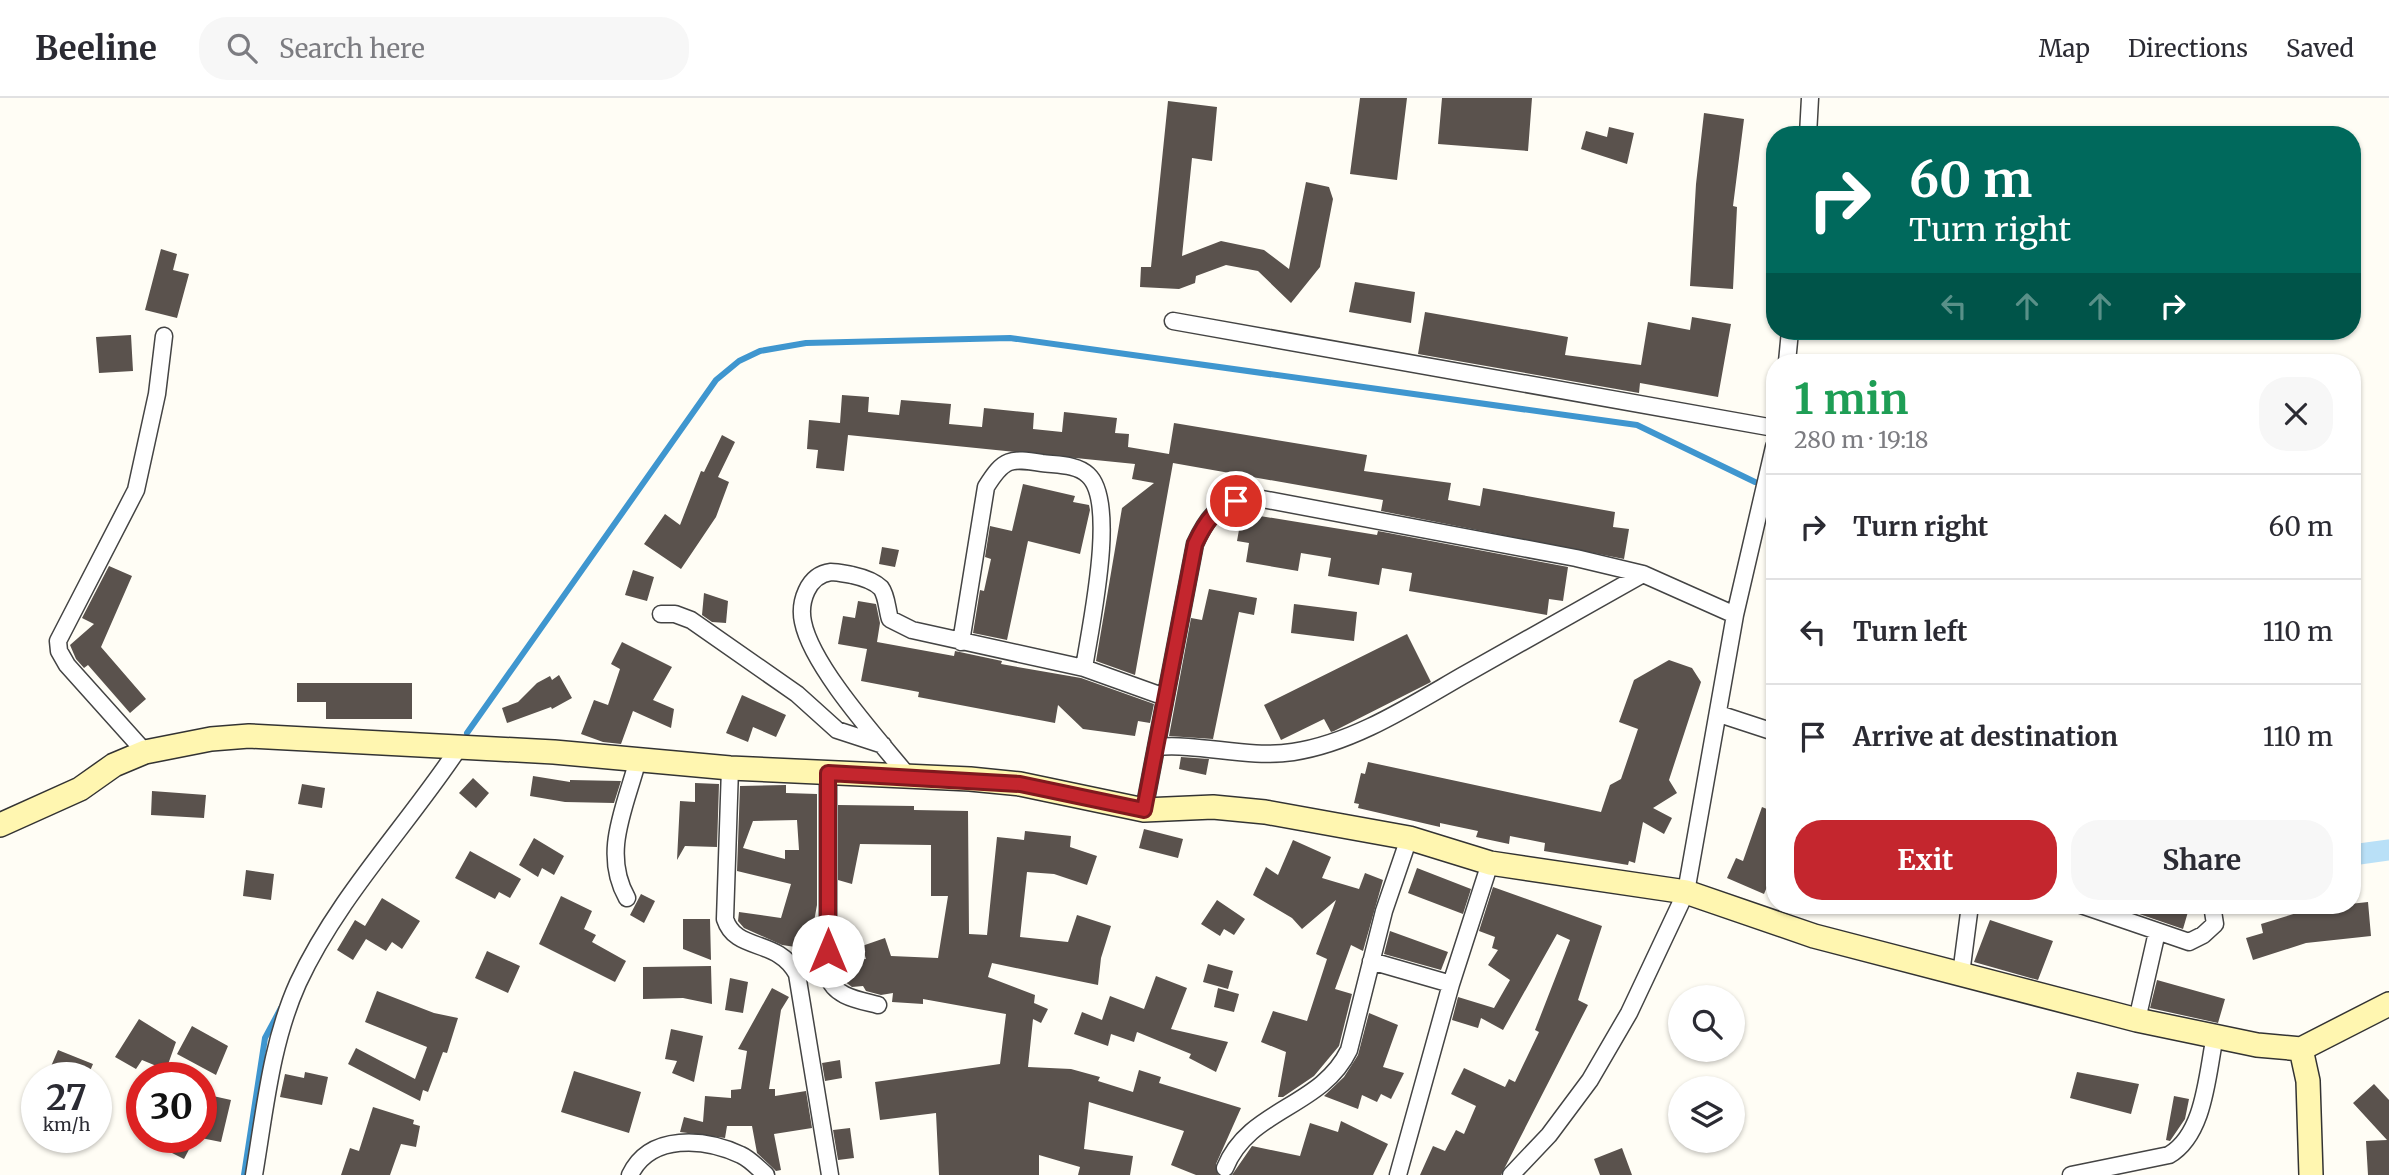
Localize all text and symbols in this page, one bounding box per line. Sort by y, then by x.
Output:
search box [199,17,689,80]
text: Beeline [35,28,157,69]
icon: search [223,29,261,67]
text: Search here [279,32,425,65]
text: Map [2039,33,2090,64]
text: Directions [2128,33,2248,64]
text: Saved [2286,33,2354,64]
text: 60 m [1909,149,2032,210]
icon: right [1794,154,1885,245]
text: Turn right [1909,210,2071,250]
icon: left [1935,287,1973,325]
icon: ahead [2008,287,2046,325]
icon: ahead [2081,287,2119,325]
icon: right [2154,287,2192,325]
text: 1 min [1794,373,1908,425]
button: close [2259,377,2333,451]
text: 280 m · 19:18 [1794,425,1929,454]
pin [1206,471,1266,531]
icon: arrive [1217,482,1255,520]
icon: right [1794,508,1832,546]
text: Turn right [1853,510,1988,543]
text: 60 m [2269,510,2333,543]
icon: left [1794,613,1832,651]
text: Turn left [1853,615,1967,648]
text: 110 m [2263,615,2333,648]
icon: arrive [1794,718,1832,756]
text: Arrive at destination [1853,720,2118,753]
text: 110 m [2263,720,2333,753]
button: Exit [1794,820,2057,900]
button: Share [2071,820,2333,900]
position arrow [791,914,865,988]
map controls [1668,985,1745,1153]
button: search [1668,985,1745,1062]
speed limit sign: 30 [126,1062,217,1153]
text: 27 [46,1076,87,1120]
button: layers [1668,1076,1745,1153]
text: km/h [43,1113,90,1136]

